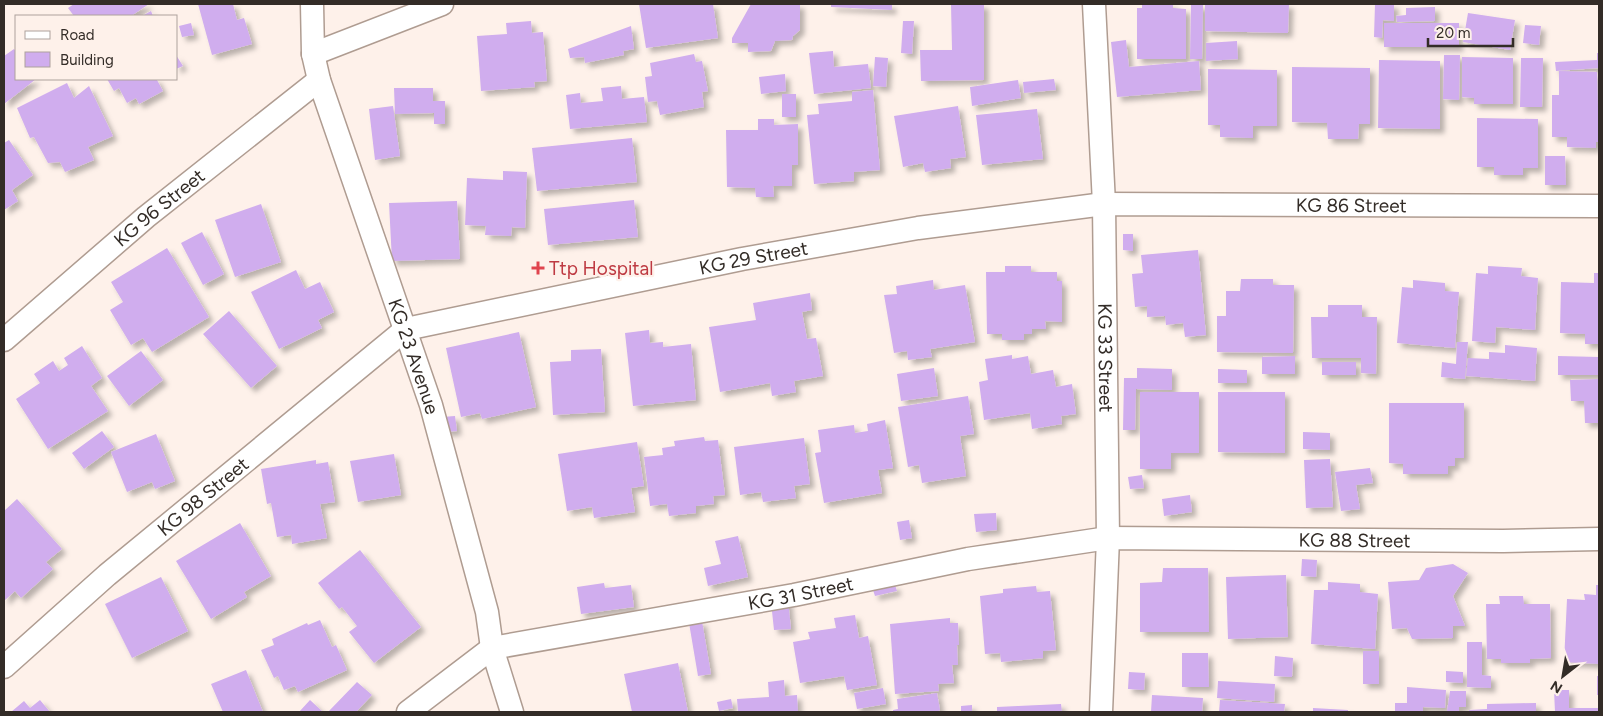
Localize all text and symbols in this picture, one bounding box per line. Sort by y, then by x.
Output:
legend [15,15,178,80]
scale bar [1428,15,1513,47]
text: 20 m [1436,24,1470,42]
text: Road [60,26,95,44]
text: Building [60,51,114,69]
street label: KG 96 Street [109,164,209,251]
street label: KG 86 Street [1296,193,1407,217]
street label: KG 29 Street [697,236,810,279]
place label: Ttp Hospital [549,257,653,280]
marker: Ttp Hospital [531,261,545,275]
street label: KG 23 Avenue [384,296,444,417]
street label: KG 33 Street [1094,303,1118,413]
street label: KG 98 Street [152,452,253,540]
street label: KG 88 Street [1298,528,1411,552]
street label: KG 31 Street [746,572,855,614]
north arrow [1538,651,1588,701]
text: N [1548,677,1566,697]

